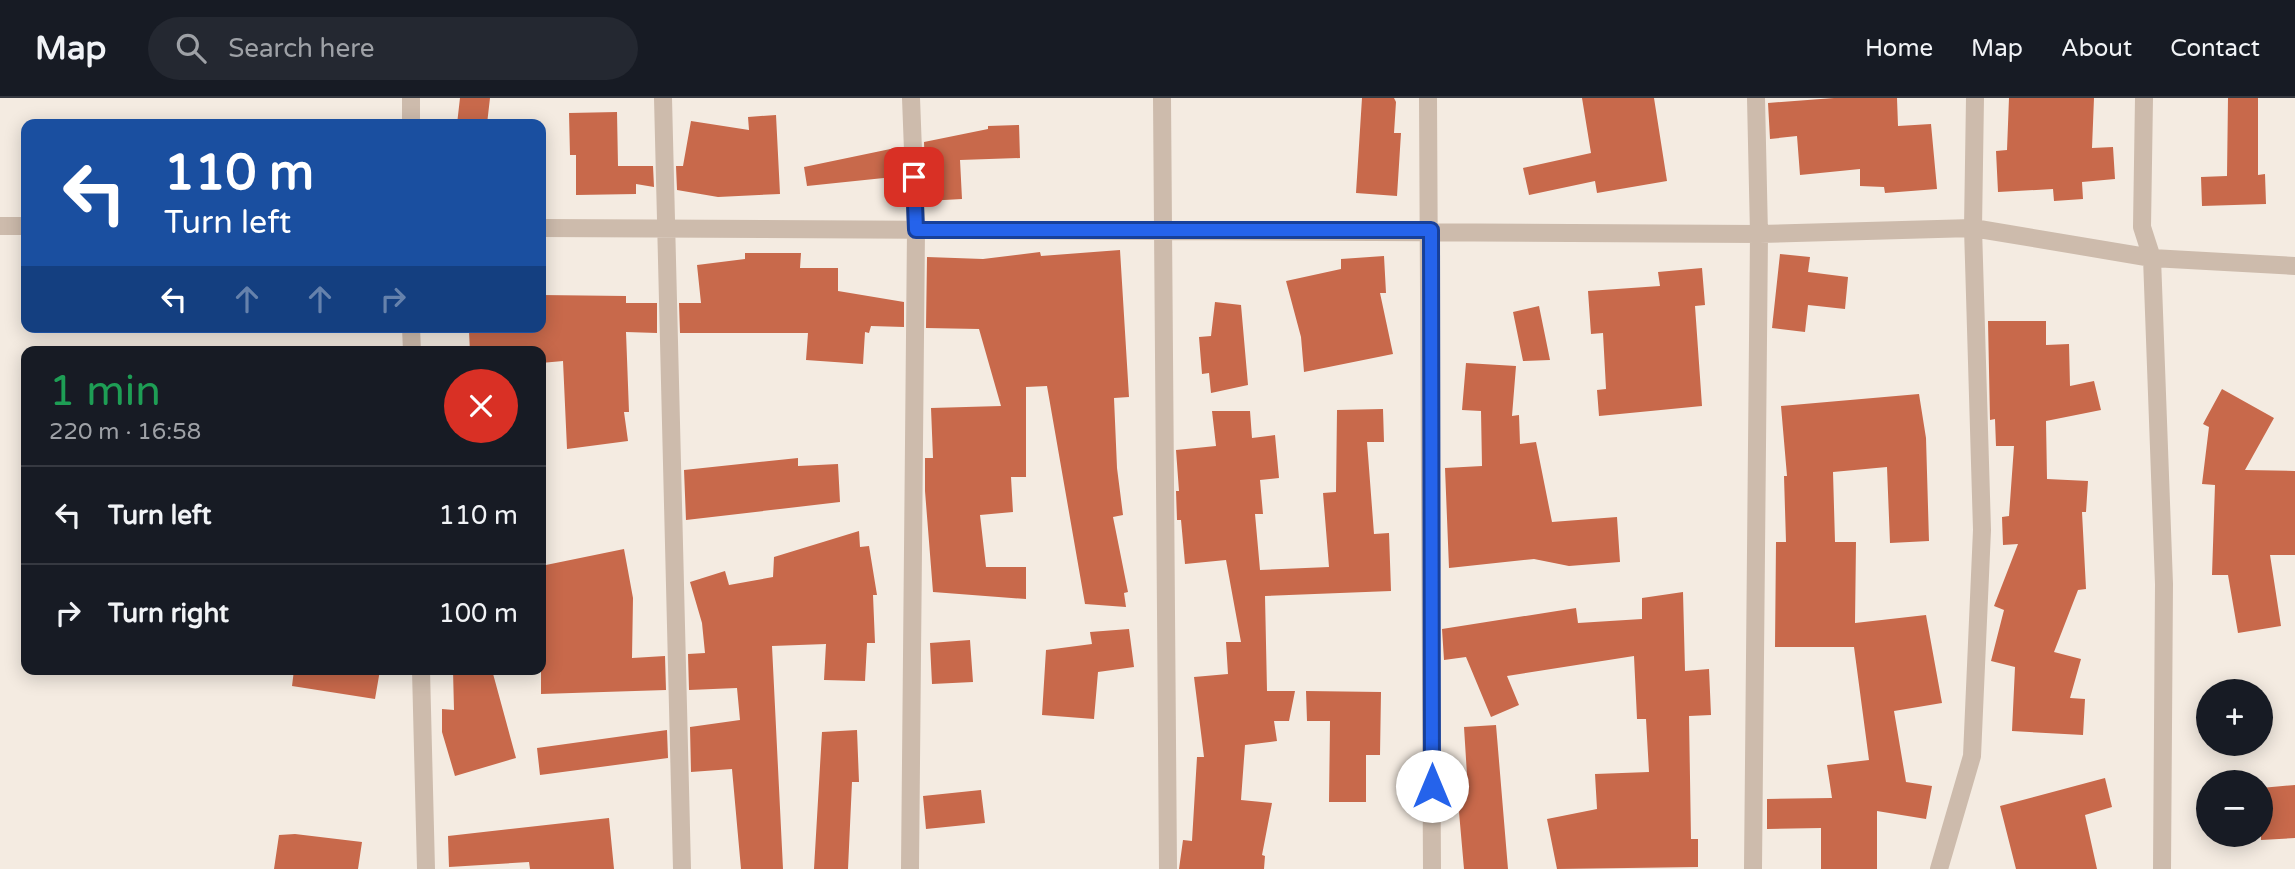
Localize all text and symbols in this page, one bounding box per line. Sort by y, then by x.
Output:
search box [148,17,638,80]
text: Map [35,29,106,68]
icon: search [172,29,210,67]
text: Search here [228,33,374,64]
text: Home [1865,34,1933,63]
text: Map [1971,34,2023,63]
text: About [2061,34,2132,63]
text: Contact [2170,34,2260,63]
text: 110 m [164,144,314,203]
icon: left [49,147,140,238]
pin [884,147,944,207]
icon: arrive [895,158,933,196]
text: Turn left [164,204,291,242]
icon: left [155,280,193,318]
icon: ahead [228,280,266,318]
icon: ahead [301,280,339,318]
icon: right [374,280,412,318]
text: 1 min [49,366,161,417]
button: close [444,369,518,443]
text: 220 m · 16:58 [49,418,201,446]
icon: left [49,496,87,534]
text: Turn left [108,500,211,531]
text: 110 m [438,500,518,531]
icon: right [49,594,87,632]
text: Turn right [108,598,229,629]
text: 100 m [438,598,518,629]
map controls [2196,679,2273,847]
button: + [2196,679,2273,756]
position arrow [1395,749,1469,823]
button: − [2196,770,2273,847]

